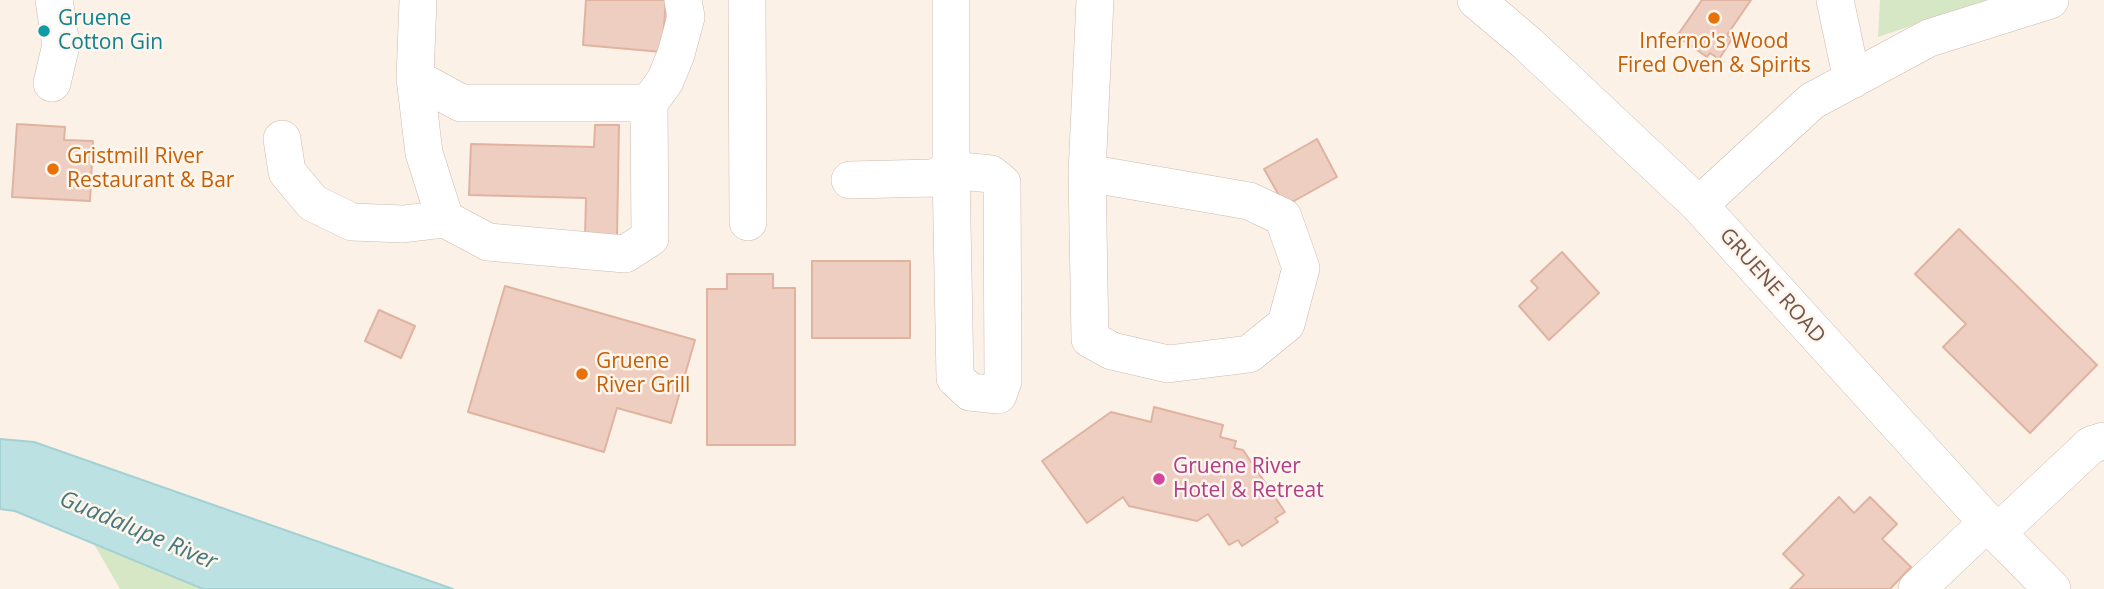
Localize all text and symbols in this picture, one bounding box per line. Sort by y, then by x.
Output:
place label: Gruene Cotton Gin [58,6,163,56]
marker: Inferno's Wood Fired Oven & Spirits [1706,10,1722,26]
marker: Gruene Cotton Gin [36,23,52,39]
place label: Inferno's Wood Fired Oven & Spirits [1617,29,1811,79]
place label: Gristmill River Restaurant & Bar [67,144,234,194]
marker: Gristmill River Restaurant & Bar [45,161,61,177]
street label: GRUENE ROAD [1714,223,1830,349]
place label: Gruene River Grill [596,349,690,399]
marker: Gruene River Grill [574,366,590,382]
place label: Gruene River Hotel & Retreat [1173,454,1324,504]
marker: Gruene River Hotel & Retreat [1151,471,1167,487]
water label: Guadalupe River [55,485,221,577]

